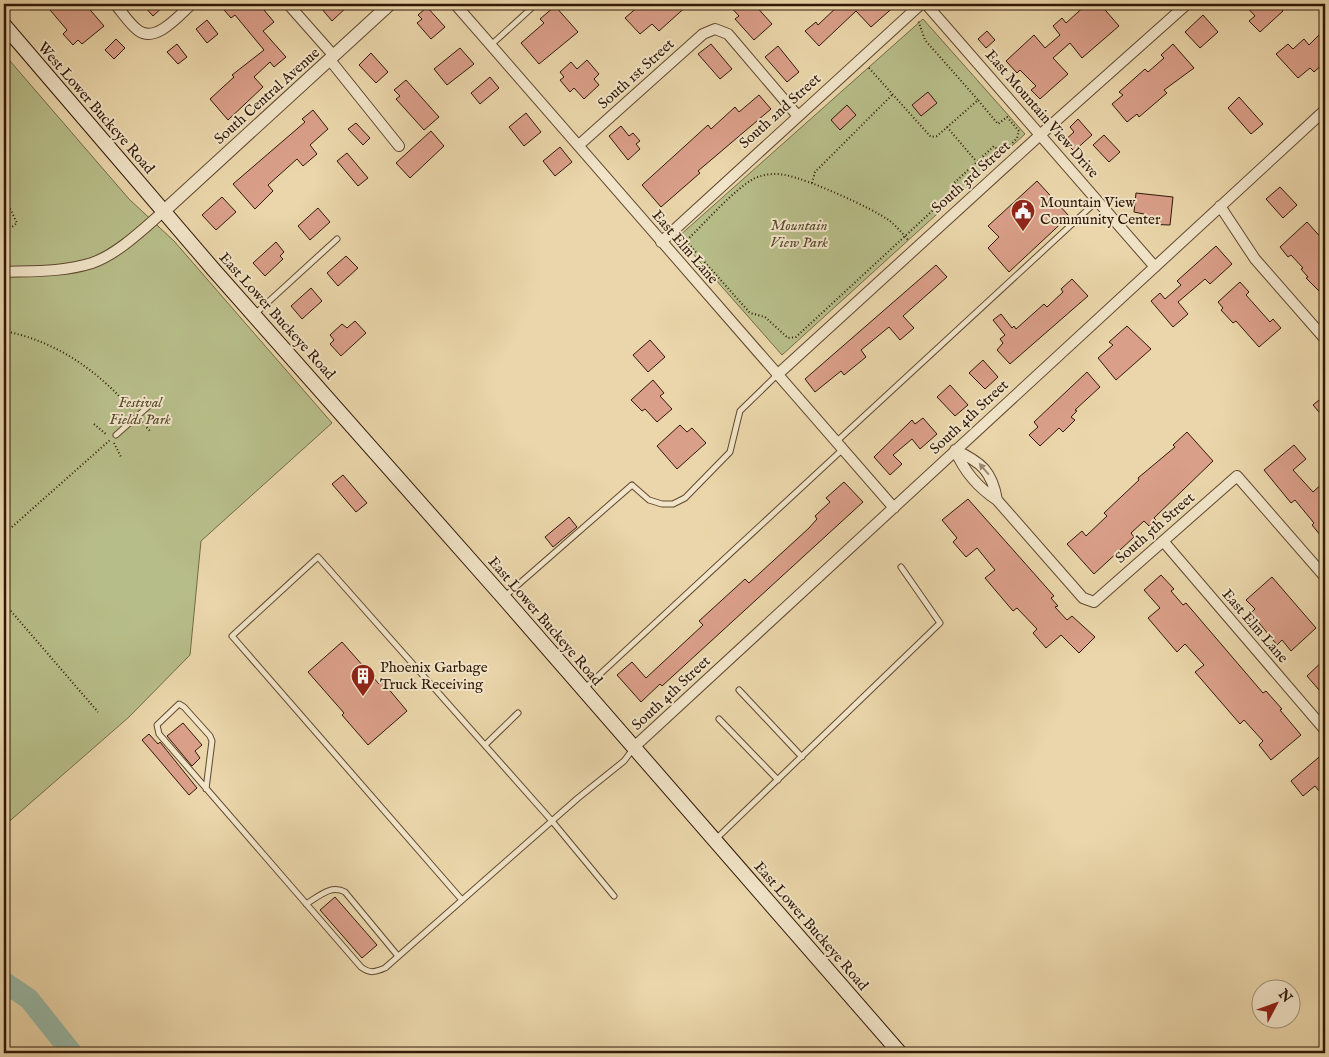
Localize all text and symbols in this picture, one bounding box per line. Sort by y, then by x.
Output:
street label: South 1st Street [594,35,678,113]
street label: West Lower Buckeye Road [34,38,159,179]
street label: South Central Avenue [210,43,324,149]
street label: East Mountain View Drive [981,46,1103,182]
street label: South 2nd Street [735,69,825,153]
street label: South 3rd Street [928,137,1014,217]
place label: Mountain View Community Center [1040,193,1161,229]
public building icon: Mountain View Community Center [1010,198,1036,232]
street label: East Elm Lane [648,206,722,288]
park label: Mountain View Park [770,216,828,252]
street label: East Lower Buckeye Road [215,248,340,384]
street label: South 4th Street [926,376,1012,458]
park label: Festival Fields Park [109,393,171,429]
one-way arrow [978,462,989,475]
street label: South 5th Street [1111,488,1199,568]
street label: East Lower Buckeye Road [484,553,607,690]
street label: East Elm Lane [1218,585,1292,667]
street label: South 4th Street [628,652,714,734]
place label: Phoenix Garbage Truck Receiving [380,658,488,694]
building icon: Phoenix Garbage Truck Receiving [350,663,376,697]
street label: East Lower Buckeye Road [750,858,873,995]
north arrow [1252,980,1302,1030]
text: N [1274,985,1296,1007]

